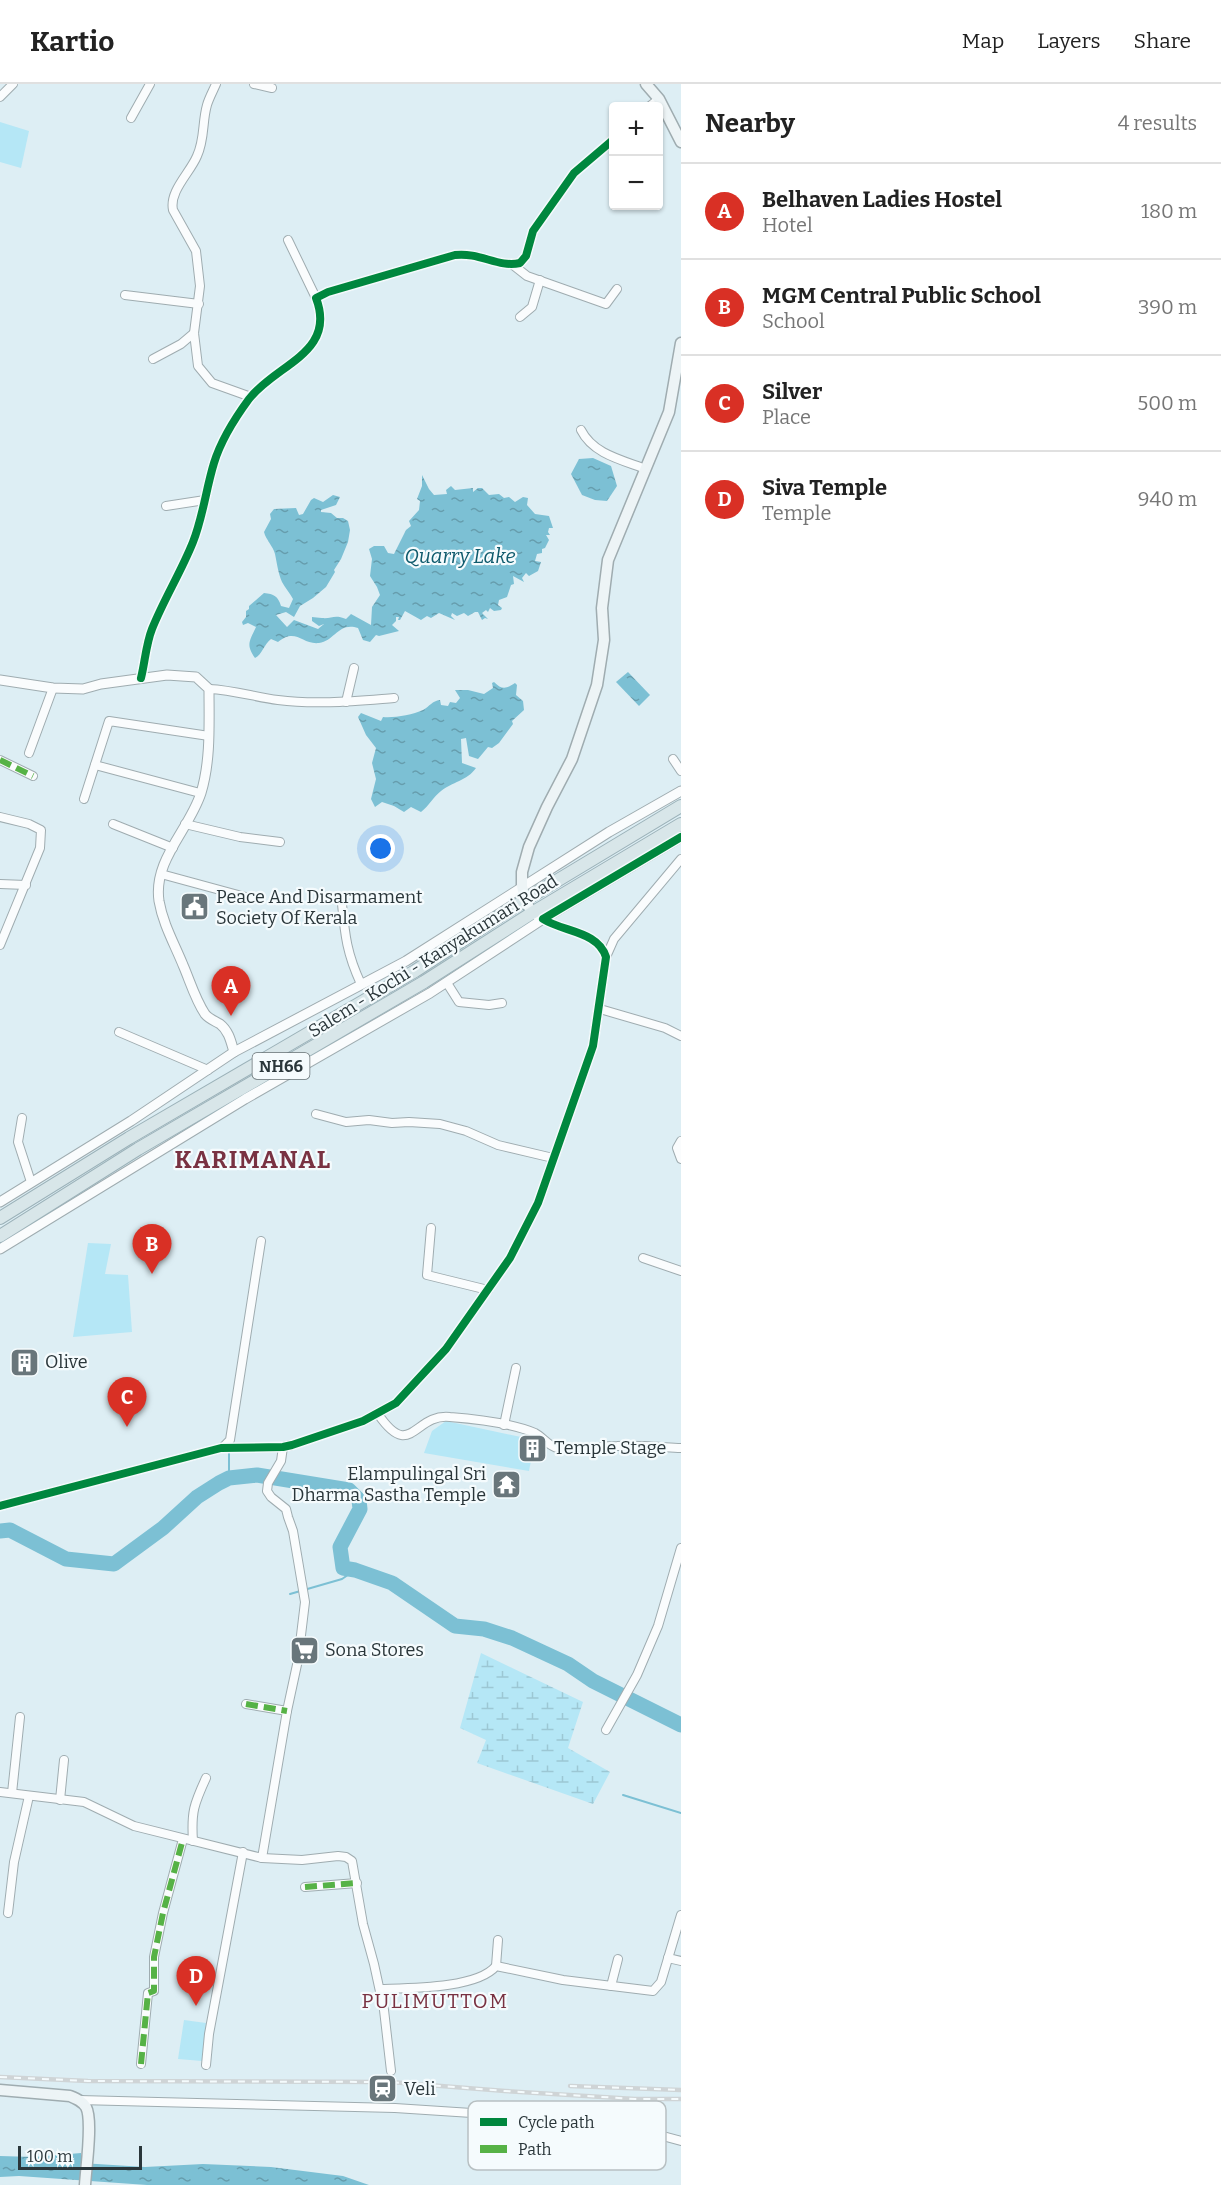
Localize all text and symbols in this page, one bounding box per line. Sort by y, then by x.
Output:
text: Kartio [30,25,114,58]
text: Map [962,28,1004,54]
text: Layers [1037,28,1101,54]
text: Share [1134,28,1191,54]
map controls [609,102,663,210]
button: + [609,102,663,156]
text: Nearby [705,108,795,139]
text: 4 results [1118,111,1197,135]
button: − [609,156,663,210]
text: Belhaven Ladies Hostel [762,186,1002,213]
text: A [717,199,732,223]
text: 180 m [1141,199,1197,223]
text: Hotel [762,213,813,237]
text: MGM Central Public School [762,282,1041,309]
text: B [718,295,731,319]
text: 390 m [1138,295,1197,319]
text: School [762,309,825,333]
text: Silver [762,378,822,405]
text: C [718,391,731,415]
text: 500 m [1138,391,1197,415]
text: Place [762,405,811,429]
text: Siva Temple [762,474,887,501]
text: D [717,487,732,511]
text: 940 m [1138,487,1197,511]
text: Temple [762,501,831,525]
water label: Quarry Lake [404,544,516,568]
your location [366,834,395,863]
street label: Salem - Kochi - Kanyakumari Road [304,870,562,1042]
place label: Peace And Disarmament Society Of Kerala [216,886,423,929]
public building icon: Peace And Disarmament Society Of Kerala [179,891,211,923]
pin: A [212,966,250,1016]
road number: NH66 [252,1053,310,1079]
district label: KARIMANAL [174,1146,332,1174]
pin: B [132,1224,172,1274]
building icon: Olive [8,1346,40,1378]
place label: Olive [45,1351,88,1373]
pin: C [108,1378,146,1427]
building icon: Temple Stage [517,1432,549,1464]
place label: Temple Stage [554,1437,666,1459]
place label: Elampulingal Sri Dharma Sastha Temple [292,1463,486,1506]
temple icon: Elampulingal Sri Dharma Sastha Temple [491,1468,523,1500]
supermarket icon: Sona Stores [288,1634,320,1666]
place label: Sona Stores [325,1639,424,1661]
pin: D [176,1956,216,2006]
district label: PULIMUTTOM [361,1989,509,2013]
station icon: Veli [367,2073,399,2105]
place label: Veli [404,2078,436,2100]
legend [468,2101,666,2170]
text: Cycle path [518,2113,594,2132]
text: Path [518,2140,552,2159]
scale bar [18,2143,142,2170]
text: 100 m [27,2147,72,2166]

